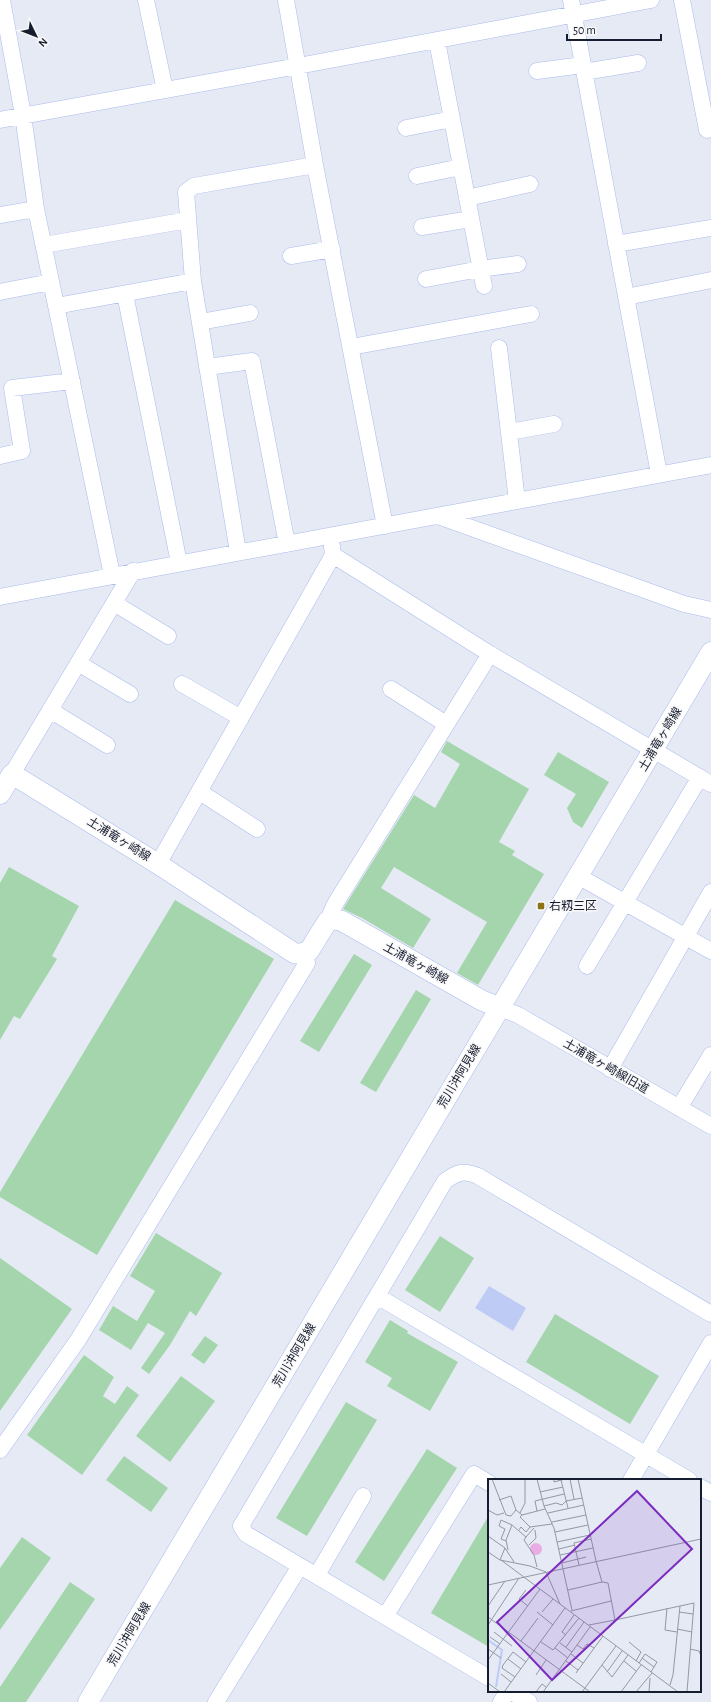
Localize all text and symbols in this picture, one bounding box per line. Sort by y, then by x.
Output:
north arrow [16,16,56,56]
scale bar [567,16,661,42]
text: 50 m [573,24,596,36]
text: N [36,36,50,49]
street label: 土浦竜ヶ崎線 [635,705,684,773]
street label: 土浦竜ヶ崎線 [85,814,153,863]
place label: 右籾三区 [549,899,597,912]
marker: 右籾三区 [536,901,546,911]
street label: 土浦竜ヶ崎線 [382,939,451,986]
street label: 土浦竜ヶ崎線旧道 [561,1036,651,1095]
street label: 荒川沖阿見線 [434,1042,483,1110]
street label: 荒川沖阿見線 [269,1321,318,1389]
inset map [488,1479,701,1692]
street label: 荒川沖阿見線 [104,1600,153,1668]

